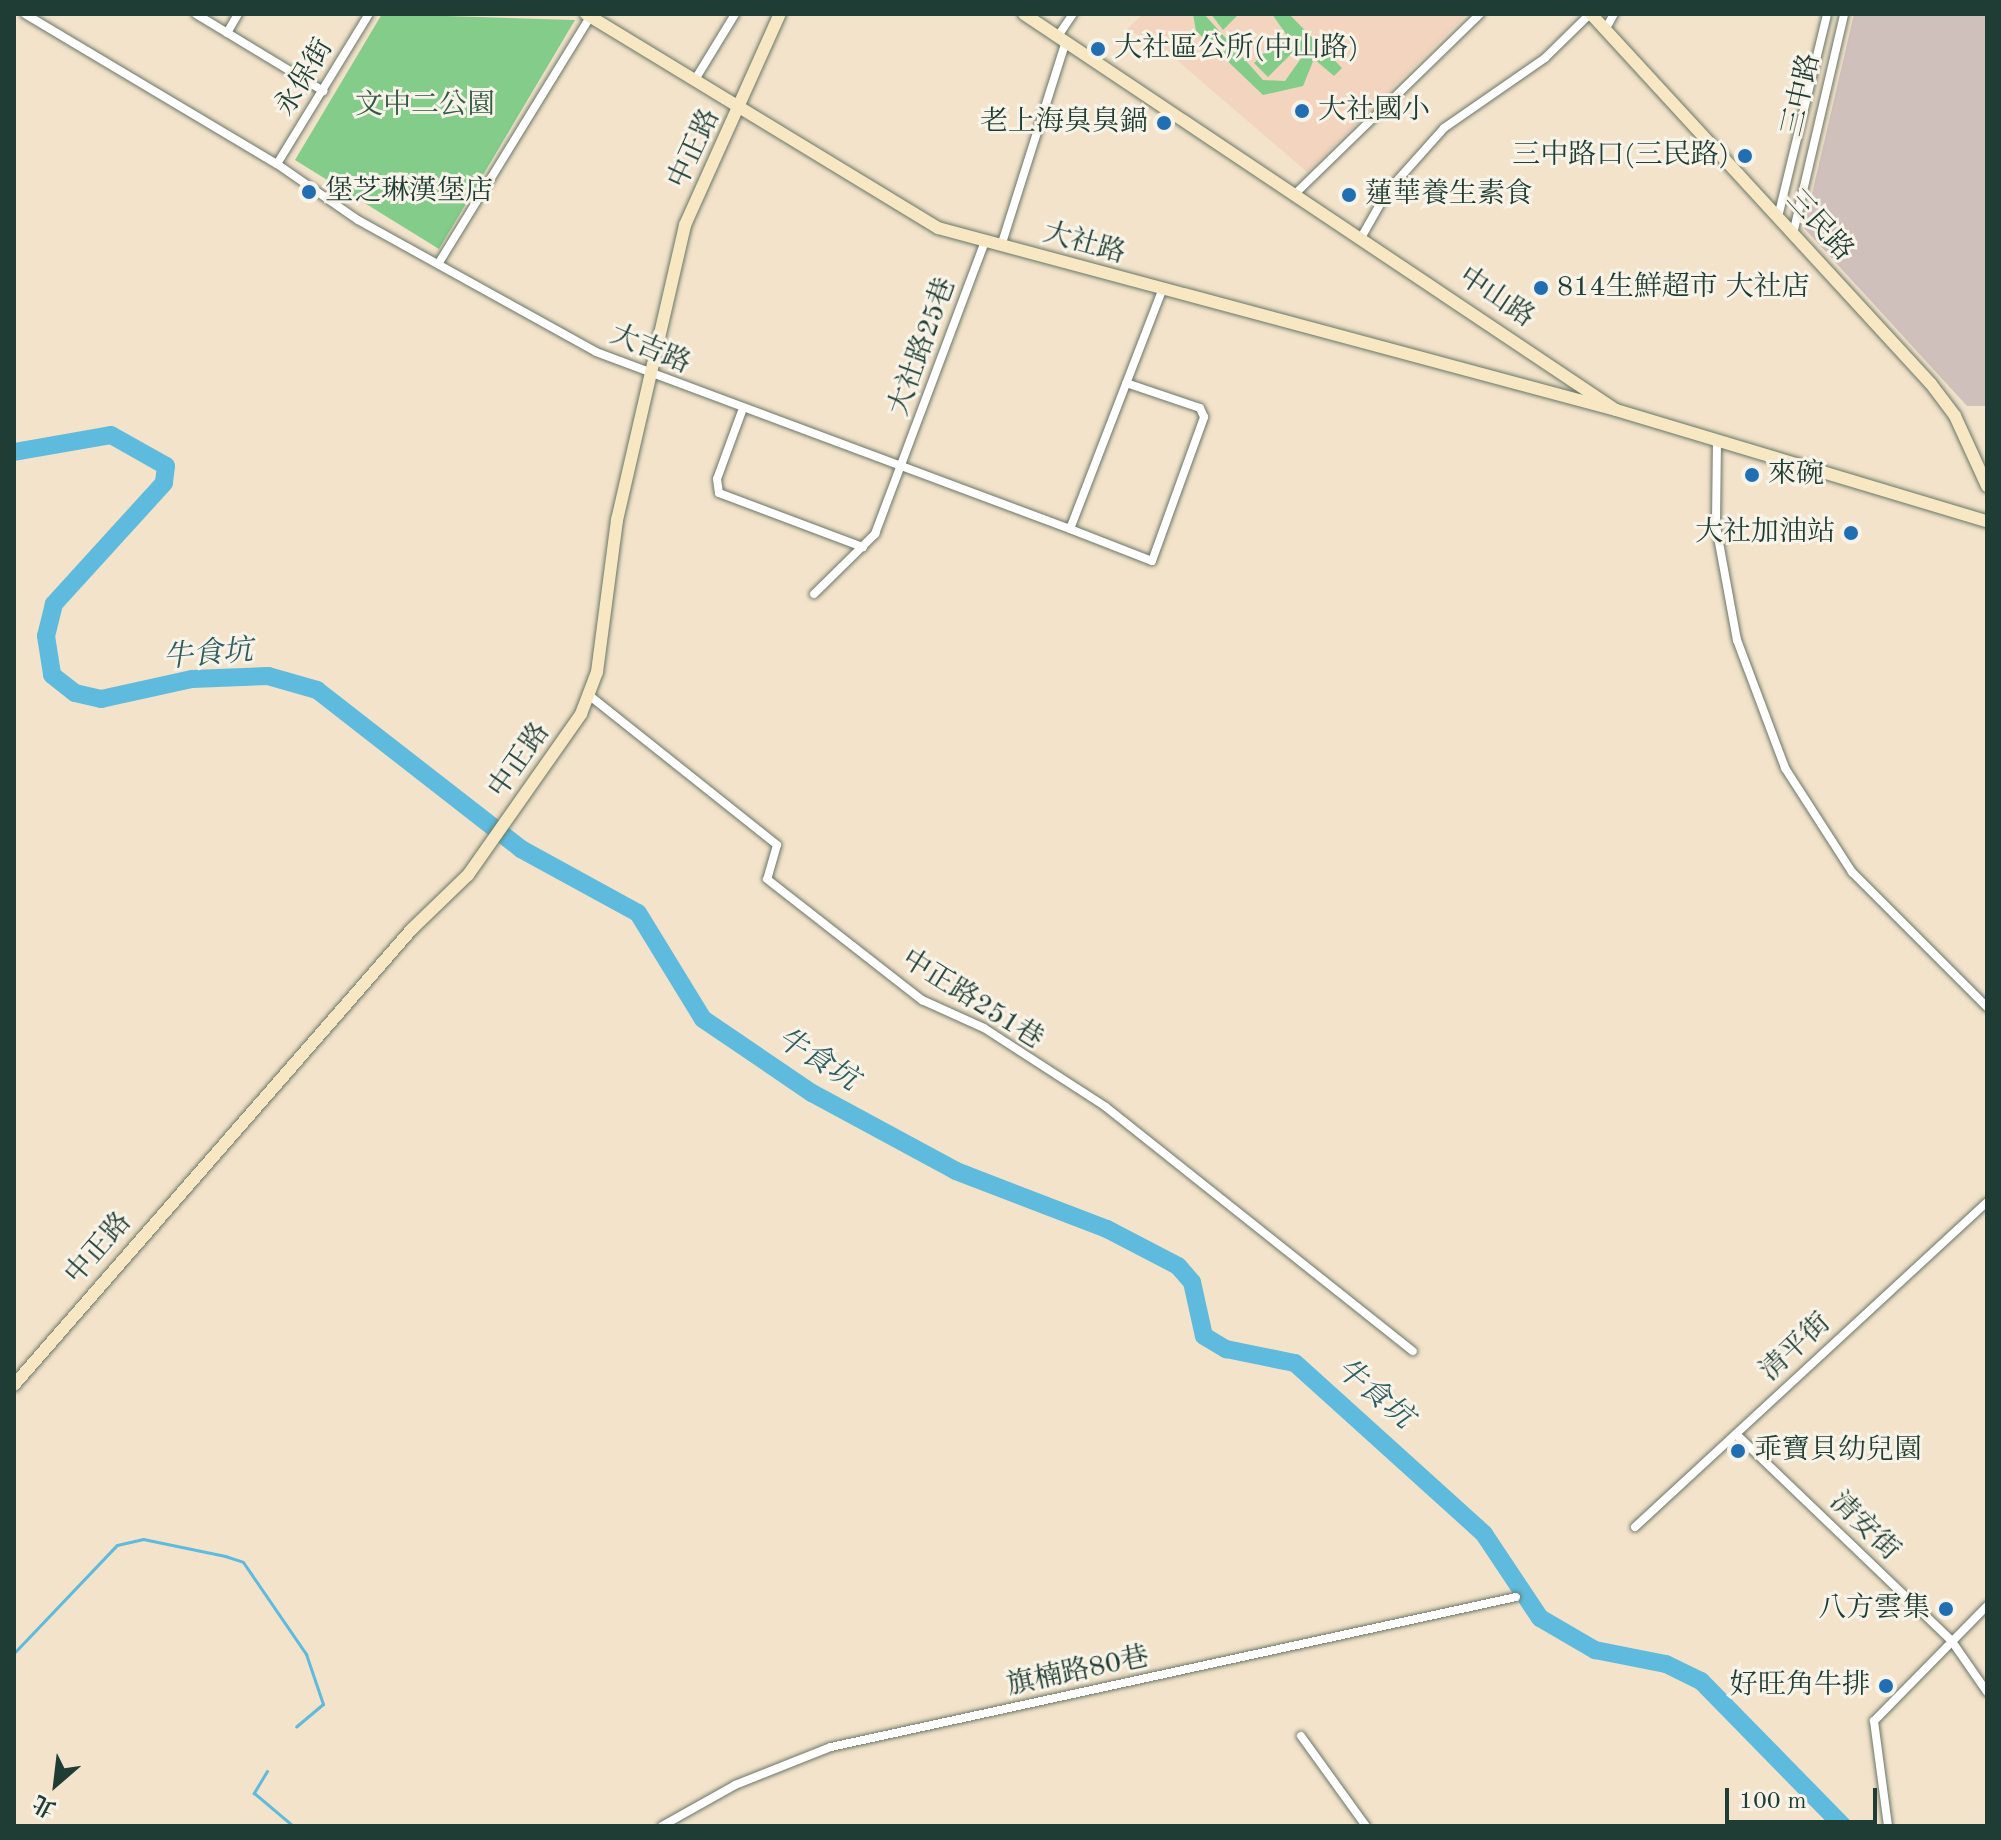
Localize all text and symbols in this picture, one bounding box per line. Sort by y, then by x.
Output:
place label: 大社區公所(中山路) [1114,32,1359,66]
street label: 永保街 [269,33,341,123]
marker: 大社區公所(中山路) [1089,40,1107,58]
street label: 三中路 [1776,50,1828,140]
park label: 文中二公園 [355,89,495,123]
place label: 大社國小 [1318,94,1430,128]
marker: 大社國小 [1293,102,1311,120]
street label: 中正路 [662,104,728,194]
place label: 老上海臭臭鍋 [980,106,1148,140]
marker: 老上海臭臭鍋 [1155,114,1173,132]
place label: 三中路口(三民路) [1512,139,1729,173]
marker: 三中路口(三民路) [1736,147,1754,165]
place label: 堡芝琳漢堡店 [325,175,493,209]
place label: 蓮華養生素食 [1365,178,1533,212]
marker: 堡芝琳漢堡店 [300,183,318,201]
street label: 三民路 [1778,184,1860,268]
marker: 蓮華養生素食 [1340,186,1358,204]
street label: 大社路 [1039,216,1129,272]
street label: 中山路 [1452,261,1540,335]
place label: 814生鮮超市 大社店 [1557,271,1810,305]
street label: 大社路25巷 [883,273,963,421]
marker: 814生鮮超市 大社店 [1532,279,1550,297]
street label: 大吉路 [605,318,695,382]
place label: 來碗 [1768,458,1824,492]
marker: 來碗 [1743,466,1761,484]
place label: 大社加油站 [1695,516,1835,550]
marker: 大社加油站 [1842,524,1860,542]
water label: 牛食坑 [162,633,254,677]
street label: 中正路 [482,717,558,805]
street label: 中正路251巷 [895,943,1049,1057]
water label: 牛食坑 [769,1021,865,1099]
street label: 中正路 [59,1206,139,1292]
street label: 清平街 [1754,1307,1838,1389]
water label: 牛食坑 [1328,1351,1420,1437]
place label: 乖寶貝幼兒園 [1754,1434,1922,1468]
marker: 乖寶貝幼兒園 [1729,1442,1747,1460]
street label: 清安街 [1822,1486,1906,1568]
place label: 八方雲集 [1818,1592,1930,1626]
marker: 八方雲集 [1937,1600,1955,1618]
street label: 旗楠路80巷 [1004,1641,1152,1703]
place label: 好旺角牛排 [1730,1669,1870,1703]
marker: 好旺角牛排 [1877,1677,1895,1695]
north arrow [16,1744,96,1824]
scale bar [1729,1772,1881,1822]
text: 北 [30,1790,60,1820]
text: 100 m [1739,1790,1807,1814]

